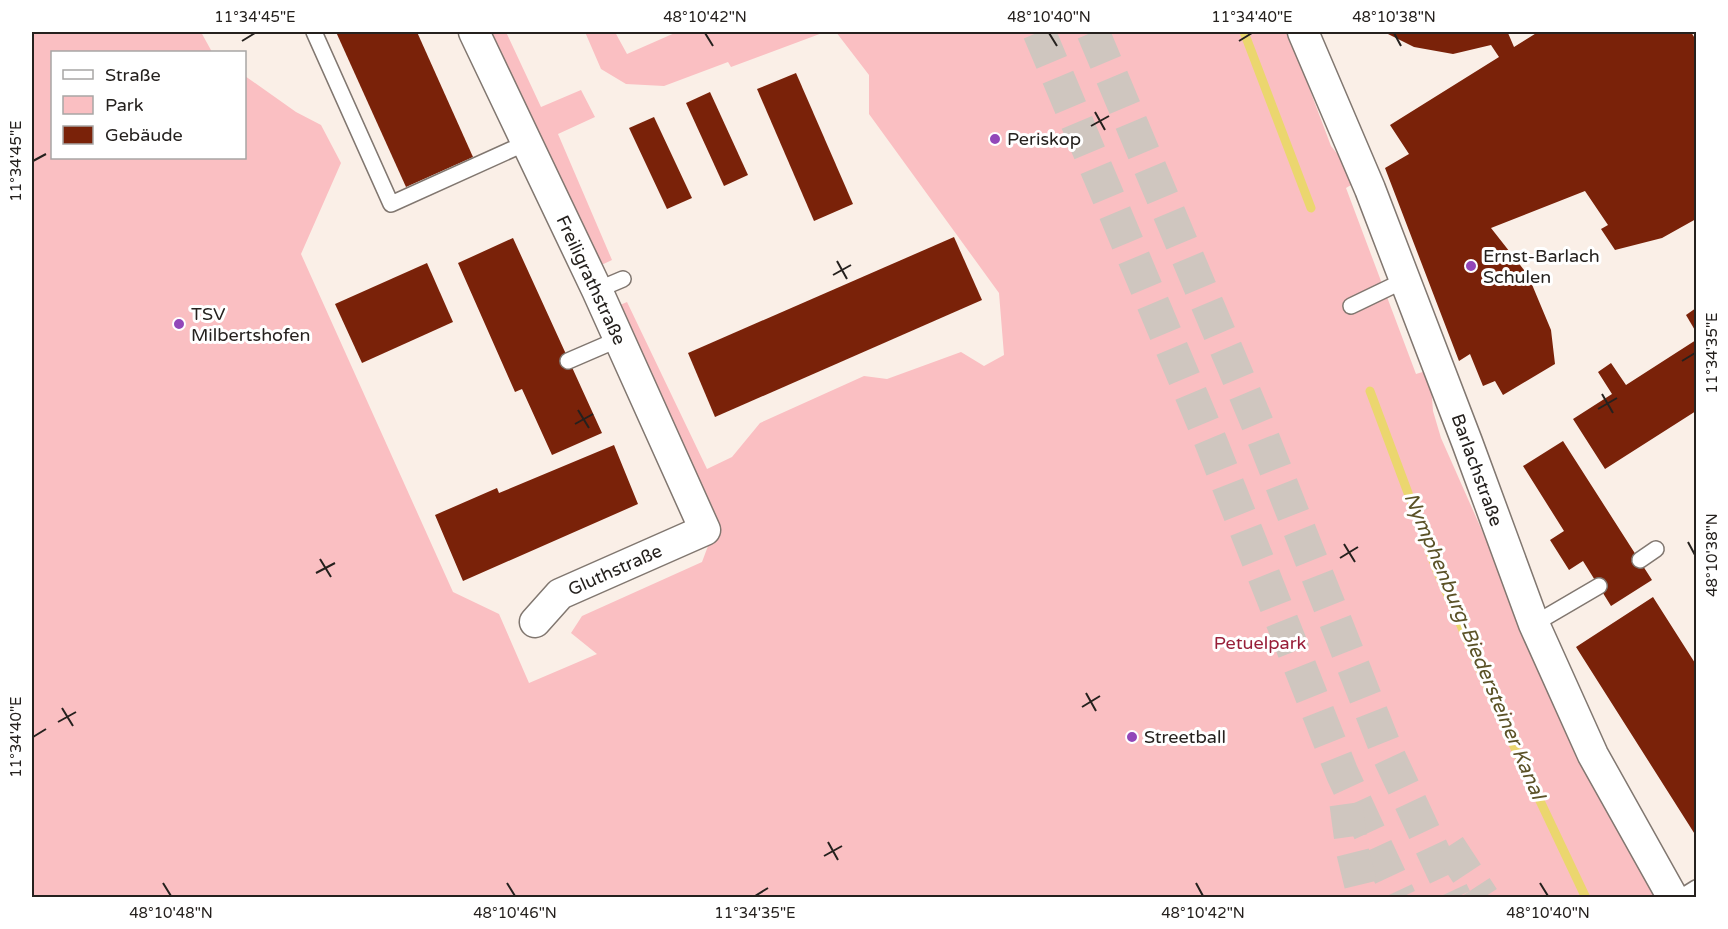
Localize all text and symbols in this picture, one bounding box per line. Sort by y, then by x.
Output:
text: 11°34'45"E [214,8,296,26]
text: 48°10'42"N [663,8,747,26]
text: 48°10'40"N [1007,8,1091,26]
text: 11°34'40"E [1211,8,1293,26]
text: 48°10'38"N [1352,8,1436,26]
legend [51,51,246,159]
text: Straße [105,64,161,86]
text: Park [105,94,144,116]
text: 11°34'45"E [7,120,25,202]
text: Gebäude [105,124,183,146]
place label: Periskop [1007,128,1081,150]
marker: Periskop [988,132,1002,146]
street label: Freiligrathstraße [551,212,631,348]
place label: Ernst-Barlach Schulen [1483,245,1600,288]
marker: Ernst-Barlach Schulen [1464,259,1478,273]
place label: TSV Milbertshofen [191,303,310,346]
text: 11°34'35"E [1703,312,1721,394]
marker: TSV Milbertshofen [172,317,186,331]
street label: Barlachstraße [1446,411,1508,529]
water label: Nymphenburg-Biedersteiner Kanal [1398,489,1550,805]
text: 48°10'38"N [1703,513,1721,597]
street label: Gluthstraße [565,540,665,600]
park label: Petuelpark [1214,632,1307,654]
text: 11°34'40"E [7,696,25,778]
place label: Streetball [1144,726,1226,748]
marker: Streetball [1125,730,1139,744]
text: 48°10'48"N [129,904,213,922]
text: 48°10'46"N [473,904,557,922]
text: 11°34'35"E [714,904,796,922]
text: 48°10'42"N [1161,904,1245,922]
text: 48°10'40"N [1506,904,1590,922]

